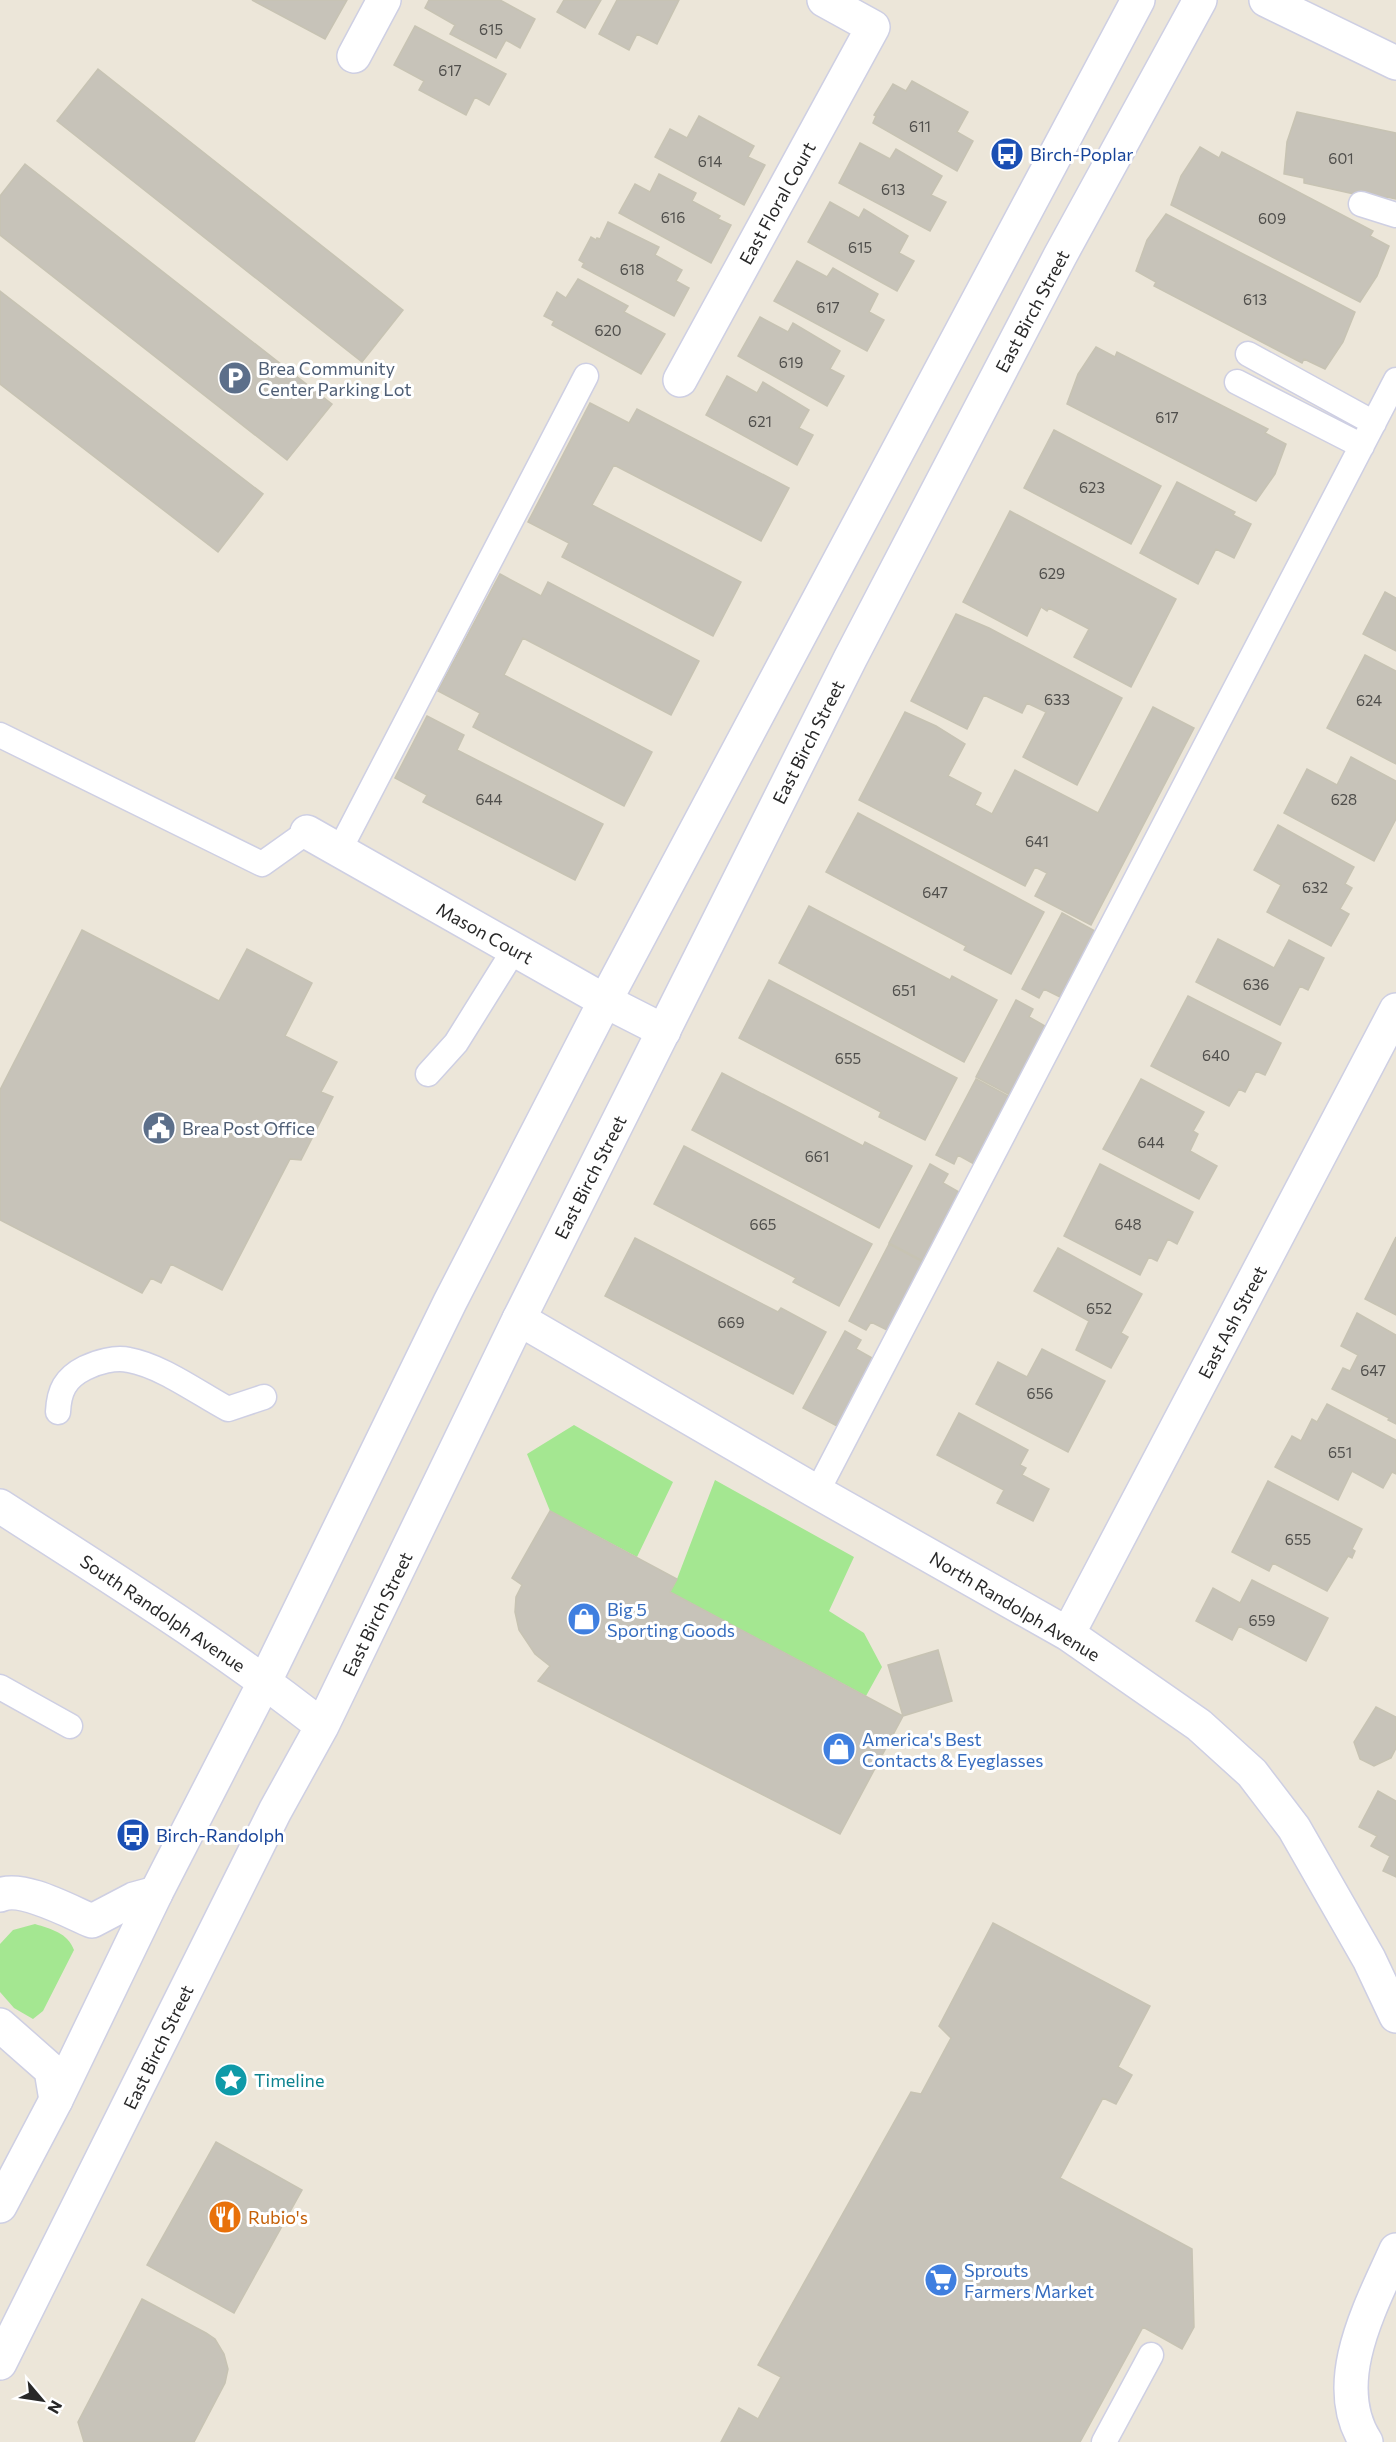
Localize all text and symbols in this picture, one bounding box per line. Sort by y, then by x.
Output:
house number: 615 [479,20,503,38]
house number: 617 [438,61,462,79]
house number: 611 [909,117,931,135]
bus stop icon: Birch-Poplar [989,136,1025,172]
street label: East Floral Court [734,138,820,268]
place label: Birch-Poplar [1030,143,1134,165]
house number: 601 [1328,149,1354,167]
house number: 614 [698,152,722,170]
house number: 613 [881,180,905,198]
house number: 616 [661,208,685,226]
house number: 609 [1258,209,1286,227]
house number: 615 [848,238,872,256]
street label: East Birch Street [990,246,1074,376]
house number: 618 [620,260,644,278]
house number: 613 [1243,290,1267,308]
house number: 617 [816,298,840,316]
house number: 620 [594,321,622,339]
house number: 619 [779,353,803,371]
place label: Brea Community Center Parking Lot [258,357,412,400]
parking icon: Brea Community Center Parking Lot [217,360,253,396]
house number: 617 [1155,408,1179,426]
house number: 621 [748,412,772,430]
house number: 623 [1079,478,1105,496]
house number: 629 [1039,564,1065,582]
street label: East Birch Street [767,677,849,807]
house number: 633 [1044,690,1070,708]
house number: 624 [1356,691,1382,709]
house number: 644 [475,790,503,808]
house number: 628 [1331,790,1357,808]
house number: 641 [1025,832,1049,850]
house number: 632 [1302,878,1328,896]
house number: 647 [922,883,948,901]
street label: Mason Court [433,897,537,969]
house number: 636 [1243,975,1269,993]
house number: 651 [892,981,916,999]
house number: 640 [1202,1046,1230,1064]
house number: 655 [835,1049,861,1067]
public building icon: Brea Post Office [141,1110,177,1146]
street label: East Birch Street [549,1112,631,1242]
place label: Brea Post Office [182,1117,315,1139]
house number: 644 [1137,1133,1165,1151]
house number: 661 [805,1147,829,1165]
house number: 665 [750,1215,776,1233]
house number: 648 [1114,1215,1142,1233]
street label: East Ash Street [1193,1262,1271,1382]
house number: 652 [1086,1299,1112,1317]
house number: 669 [717,1313,745,1331]
house number: 647 [1360,1361,1386,1379]
house number: 656 [1027,1384,1053,1402]
house number: 651 [1328,1443,1352,1461]
house number: 655 [1285,1530,1311,1548]
street label: North Randolph Avenue [926,1546,1104,1666]
street label: East Birch Street [337,1548,417,1680]
street label: South Randolph Avenue [76,1550,250,1676]
place label: Big 5 Sporting Goods [607,1598,735,1641]
shop icon: Big 5 Sporting Goods [566,1601,602,1637]
house number: 659 [1249,1611,1275,1629]
place label: America's Best Contacts & Eyeglasses [862,1728,1043,1771]
shop icon: America's Best Contacts & Eyeglasses [821,1731,857,1767]
bus stop icon: Birch-Randolph [115,1817,151,1853]
place label: Birch-Randolph [156,1824,284,1846]
street label: East Birch Street [118,1981,198,2113]
place icon: Timeline [213,2062,249,2098]
place label: Timeline [254,2069,324,2091]
restaurant icon: Rubio's [207,2199,243,2235]
place label: Rubio's [248,2206,308,2228]
place label: Sprouts Farmers Market [964,2259,1094,2302]
supermarket icon: Sprouts Farmers Market [923,2262,959,2298]
north arrow [12,2370,72,2430]
text: N [44,2398,67,2417]

